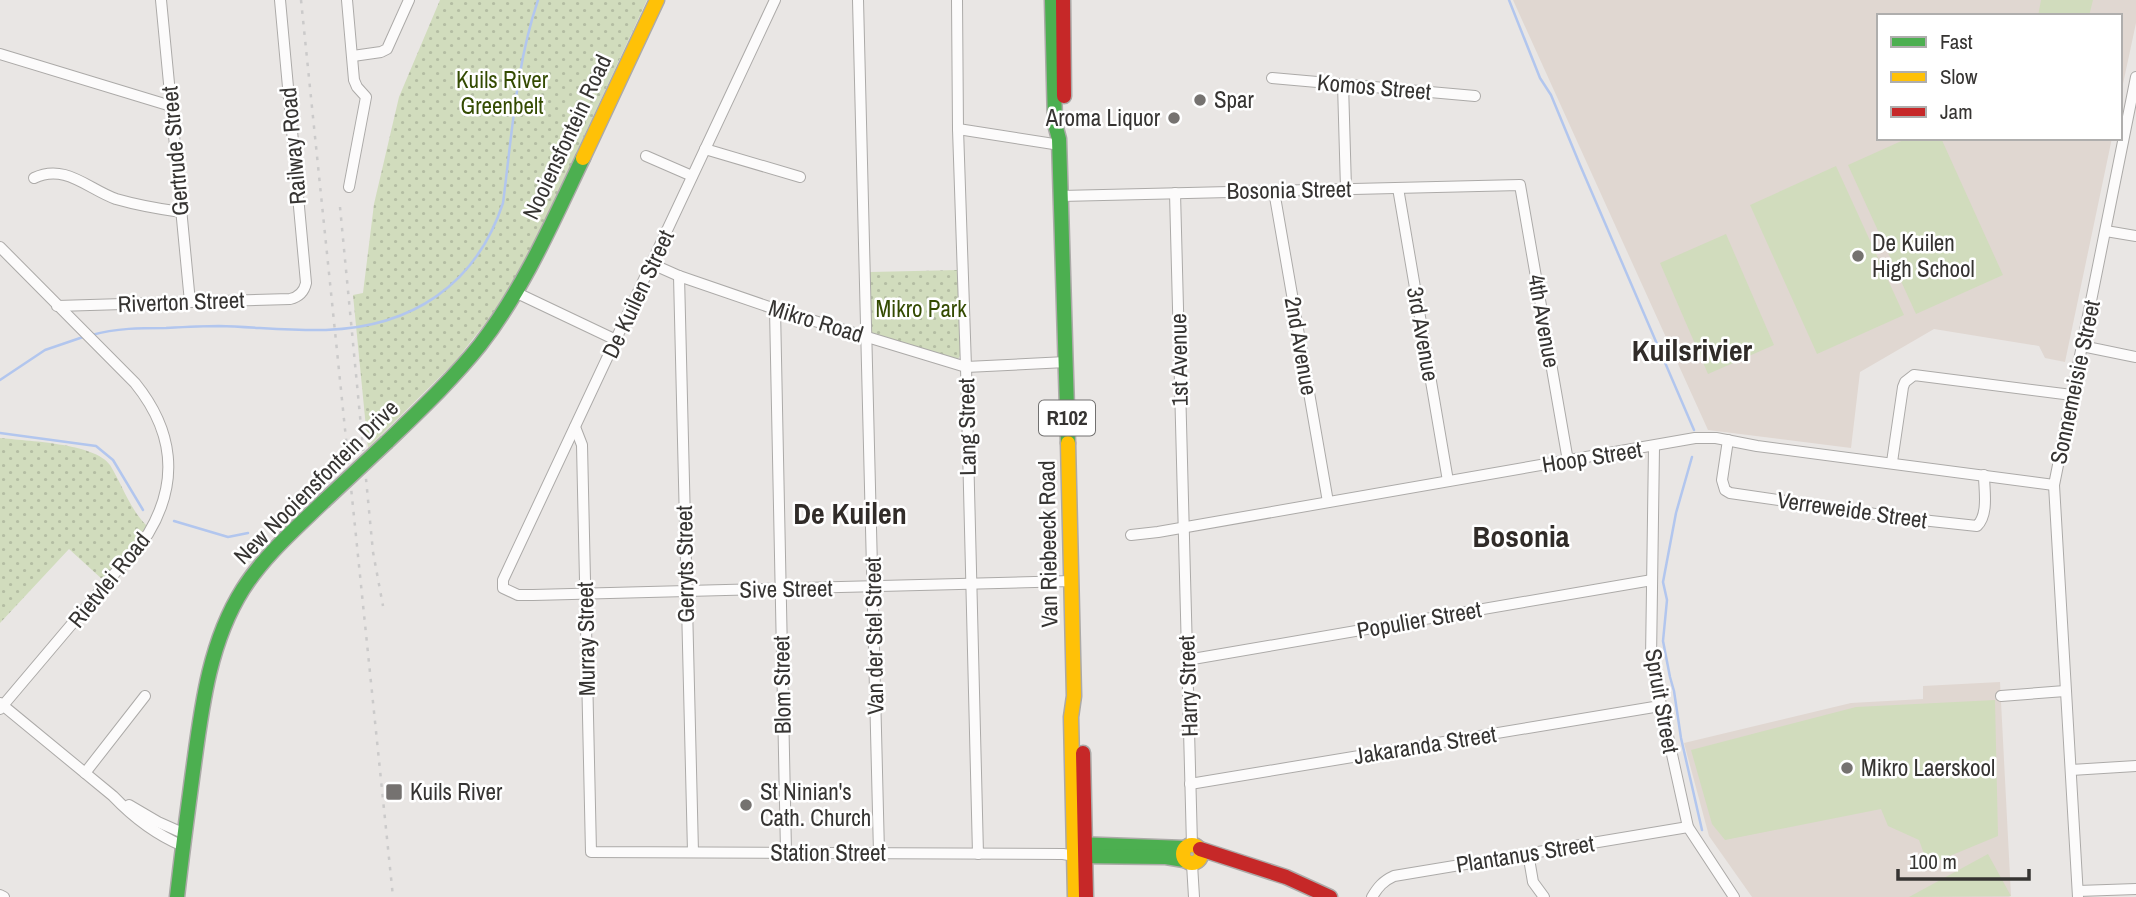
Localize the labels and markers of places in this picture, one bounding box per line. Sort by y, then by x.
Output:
place label: Spar [1214,84,1255,115]
marker: Spar [1192,92,1208,108]
place label: Aroma Liquor [1045,102,1161,133]
marker: Aroma Liquor [1166,110,1182,126]
place label: De Kuilen High School [1872,227,1975,284]
marker: De Kuilen High School [1850,248,1866,264]
place label: Mikro Laerskool [1861,752,1995,783]
marker: Mikro Laerskool [1839,760,1855,776]
place label: Kuils River [410,776,503,807]
place label: St Ninian's Cath. Church [760,776,871,833]
marker: Kuils River [384,782,404,802]
marker: St Ninian's Cath. Church [738,797,754,813]

